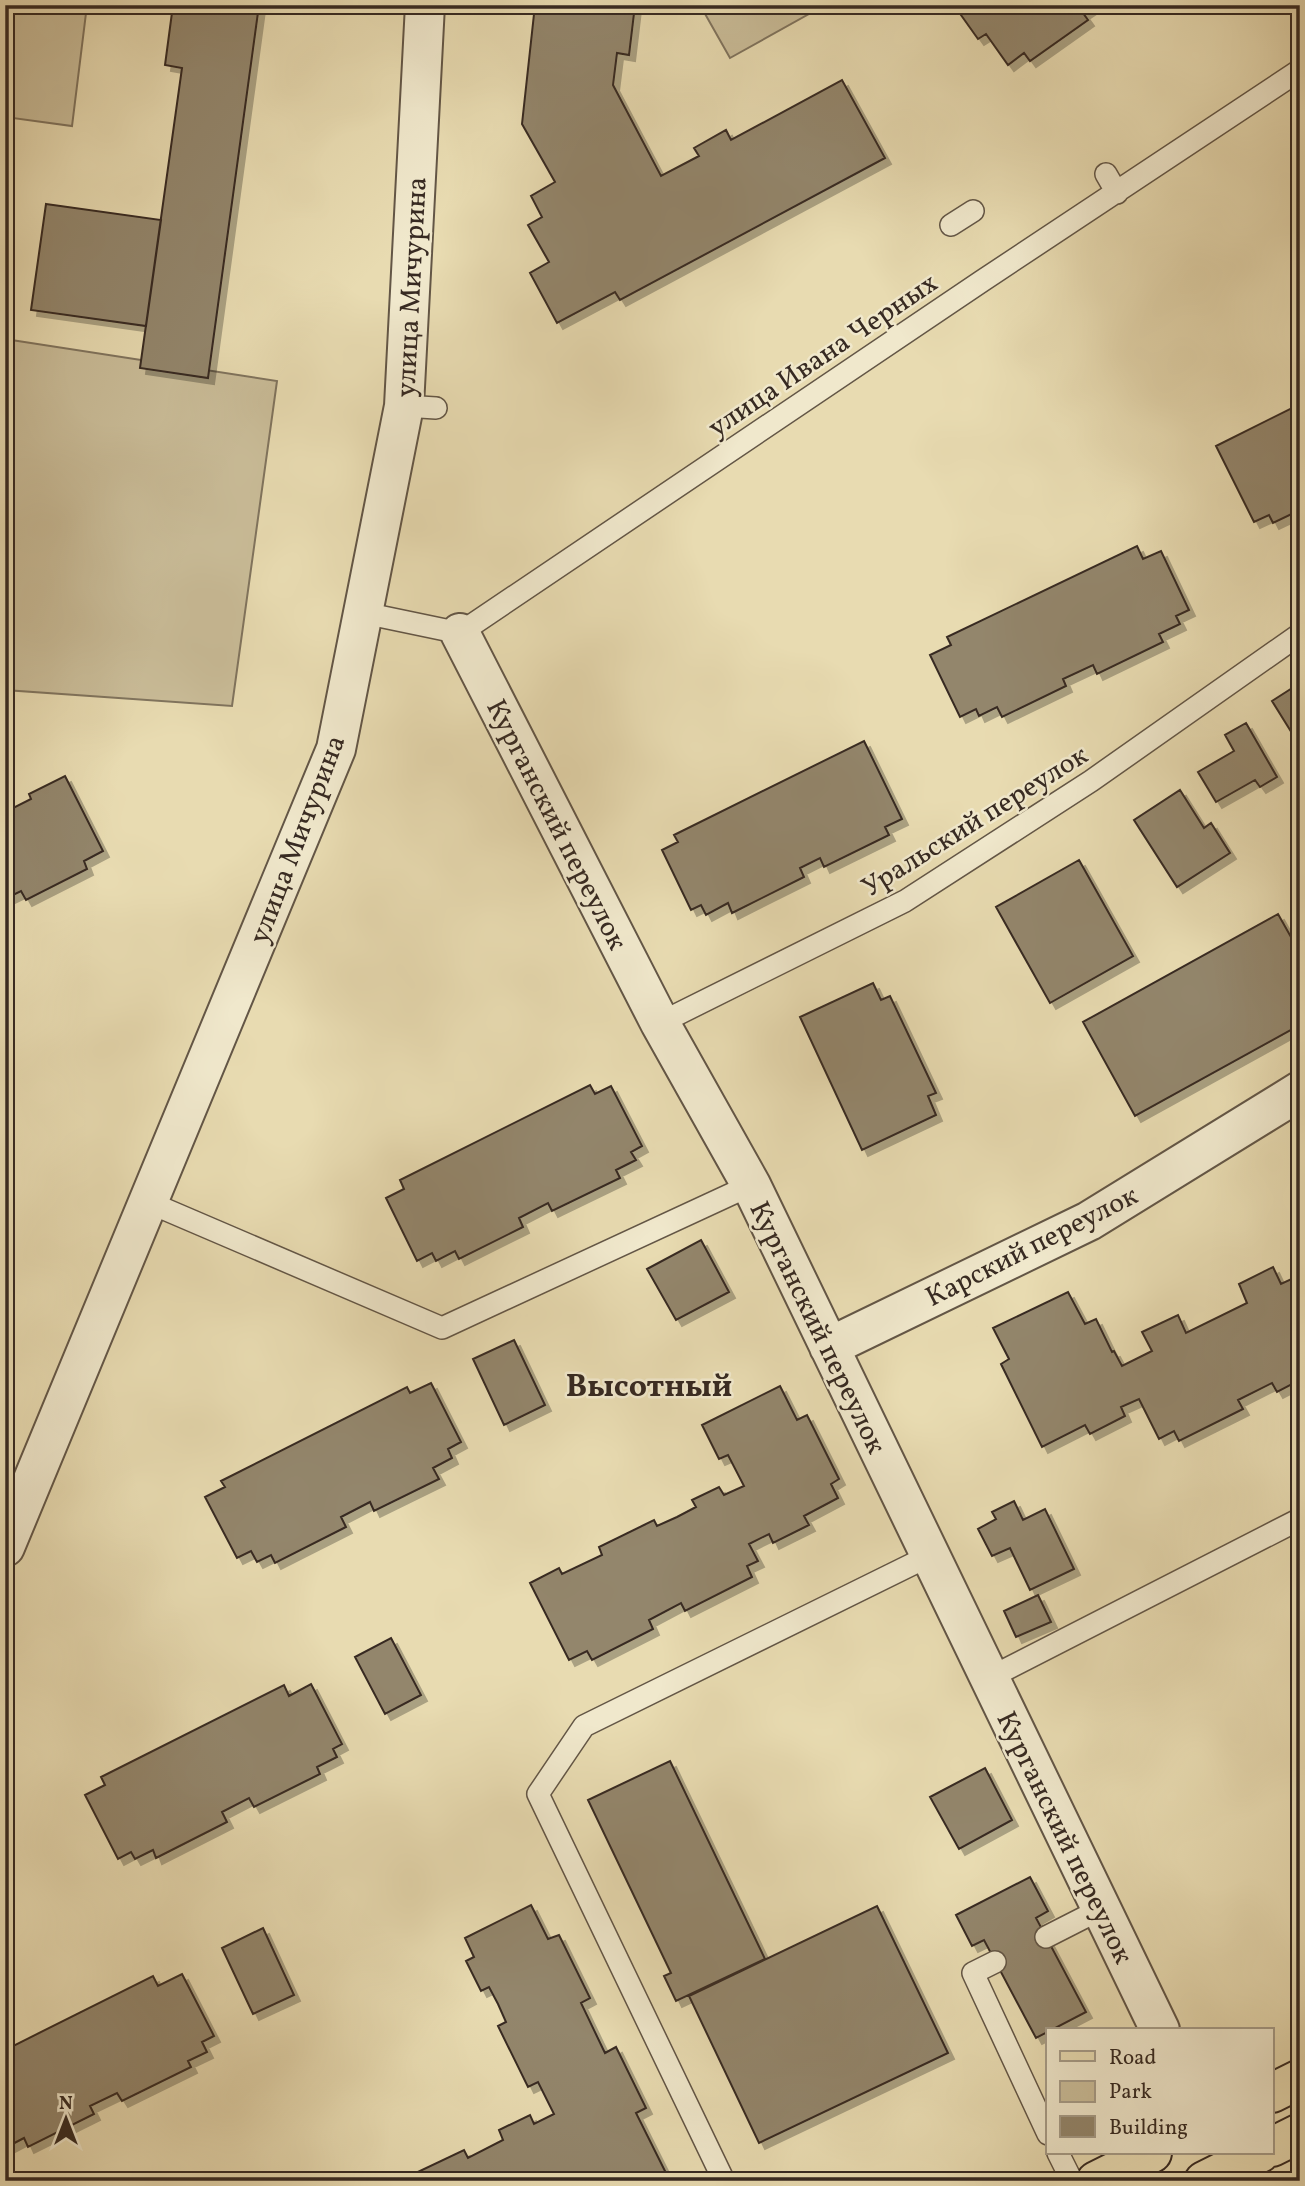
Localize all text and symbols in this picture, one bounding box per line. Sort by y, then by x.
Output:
street label: улица Мичурина [387,176,438,398]
street label: улица Ивана Черных [701,265,946,448]
street label: Курганский переулок [476,693,636,957]
street label: улица Мичурина [241,730,356,950]
street label: Уральский переулок [855,737,1096,908]
street label: Карский переулок [919,1177,1145,1318]
street label: Курганский переулок [739,1195,895,1461]
district label: Высотный [566,1366,732,1410]
street label: Курганский переулок [986,1705,1142,1971]
legend [1046,2028,1274,2154]
text: Road [1109,2044,1156,2073]
text: Park [1109,2078,1152,2107]
north arrow [32,2084,102,2154]
text: N [59,2091,73,2117]
text: Building [1109,2114,1188,2143]

